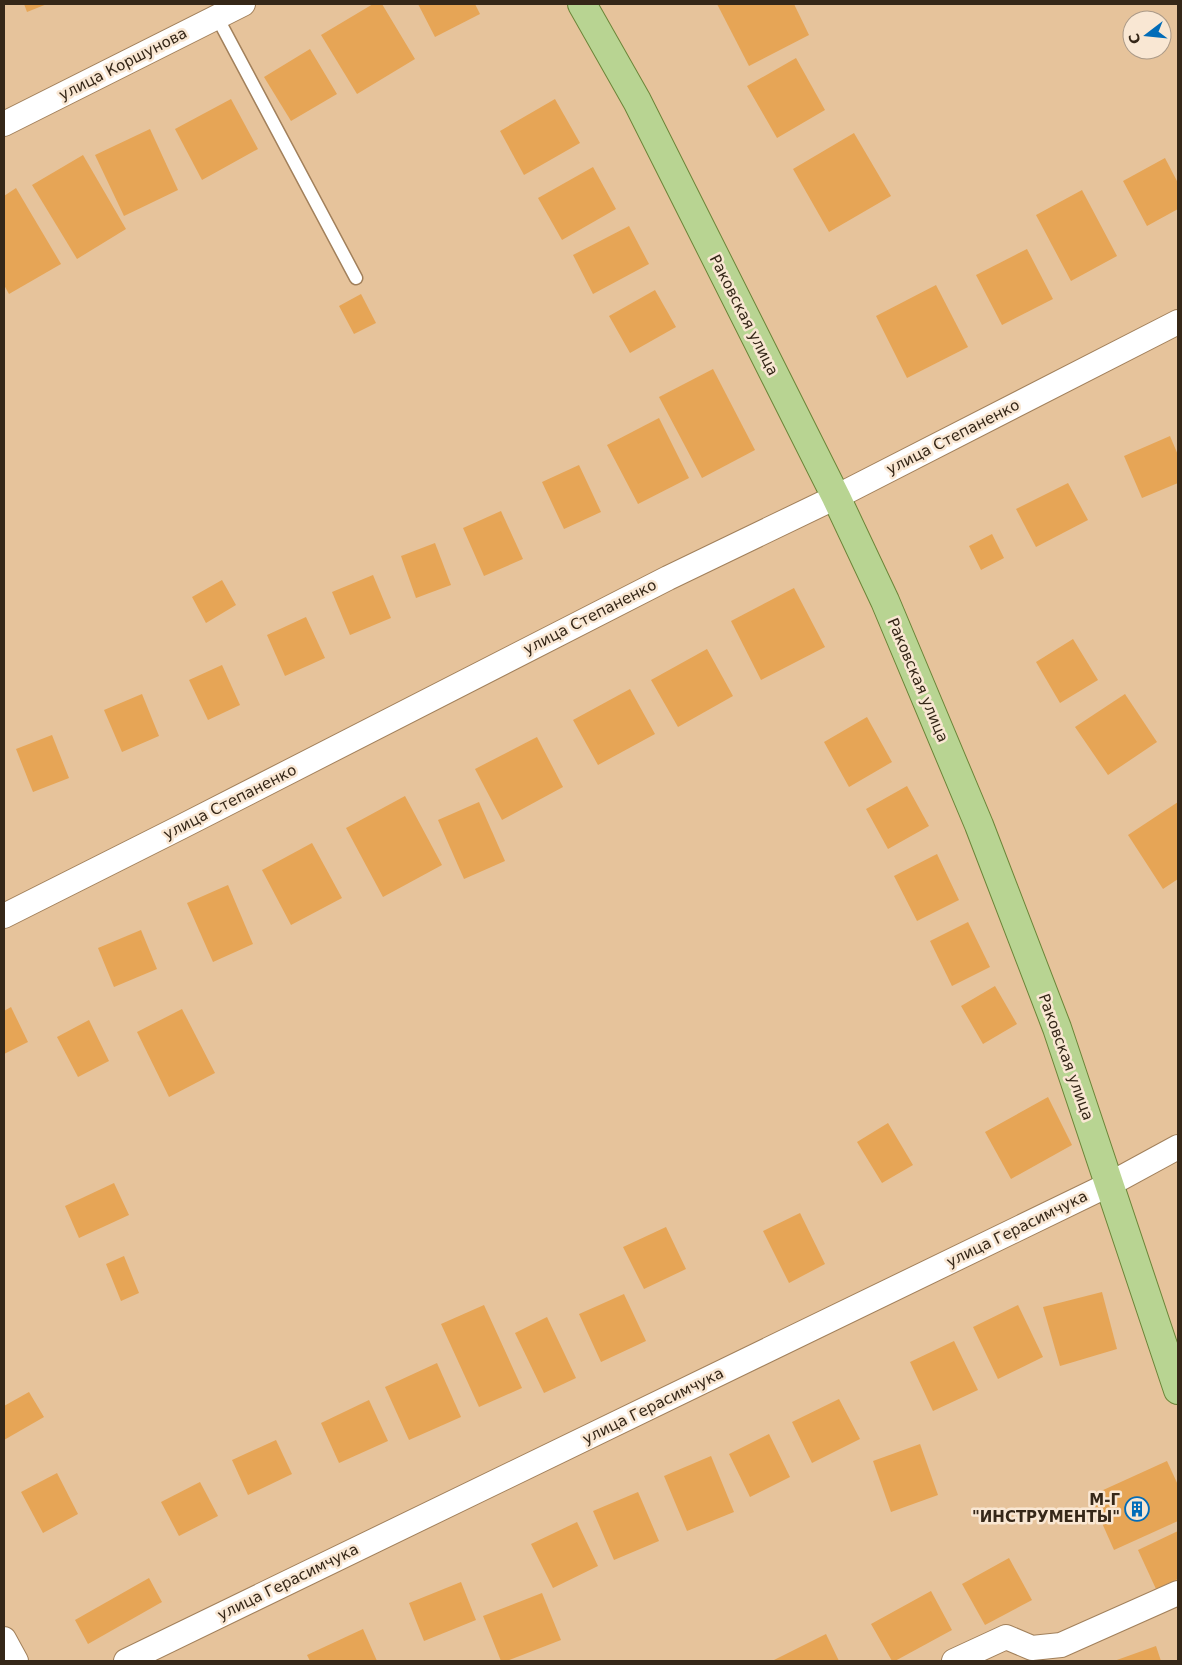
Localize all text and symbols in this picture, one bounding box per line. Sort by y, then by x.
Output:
north arrow [1122,10,1172,60]
street label: улица Коршунова [56,24,190,104]
text: С [1125,31,1144,46]
street label: Раковская улица [706,252,782,378]
street label: улица Степаненко [883,396,1023,478]
street label: улица Степаненко [520,576,660,658]
street label: Раковская улица [884,615,952,745]
street label: улица Степаненко [160,761,300,843]
street label: Раковская улица [1035,991,1097,1123]
street label: улица Герасимчука [943,1187,1091,1271]
street label: улица Герасимчука [579,1364,727,1448]
place label: М-Г "ИНСТРУМЕНТЫ" [972,1491,1120,1526]
building icon: М-Г "ИНСТРУМЕНТЫ" [1124,1496,1150,1522]
street label: улица Герасимчука [214,1540,362,1624]

